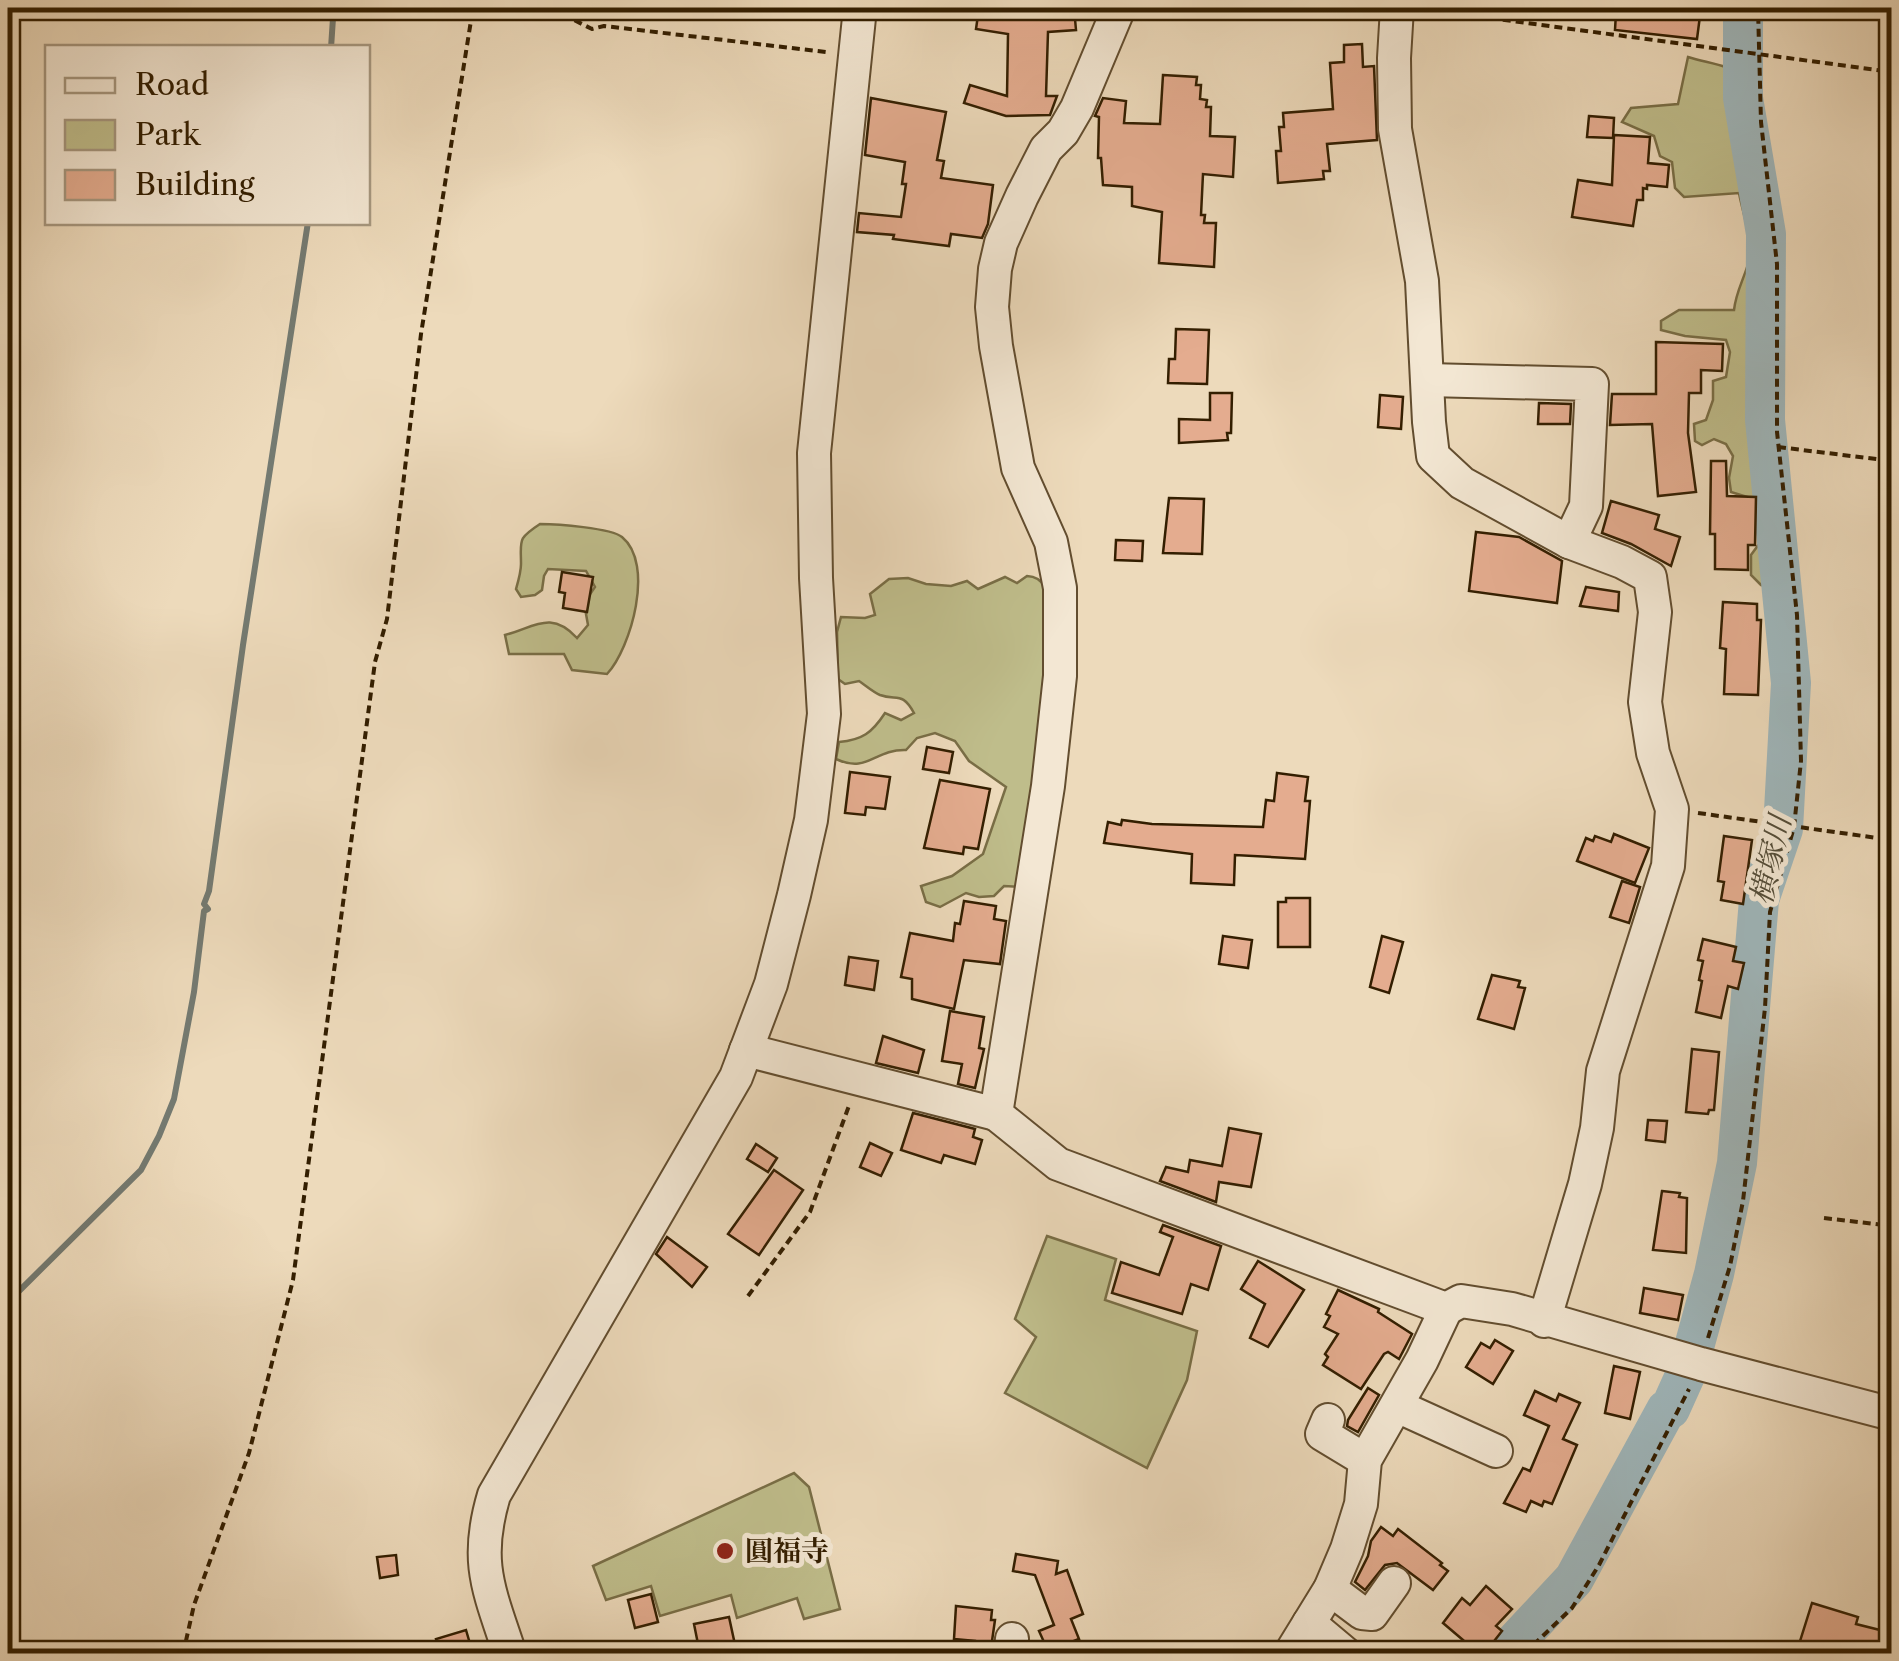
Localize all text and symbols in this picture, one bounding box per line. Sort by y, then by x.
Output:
legend [45,45,370,225]
text: Road [135,66,209,103]
text: Park [135,116,202,153]
text: Building [135,166,255,203]
water label: 横塚川 [1742,809,1799,908]
place label: 圓福寺 [745,1534,829,1568]
marker: 圓福寺 [714,1540,736,1562]

